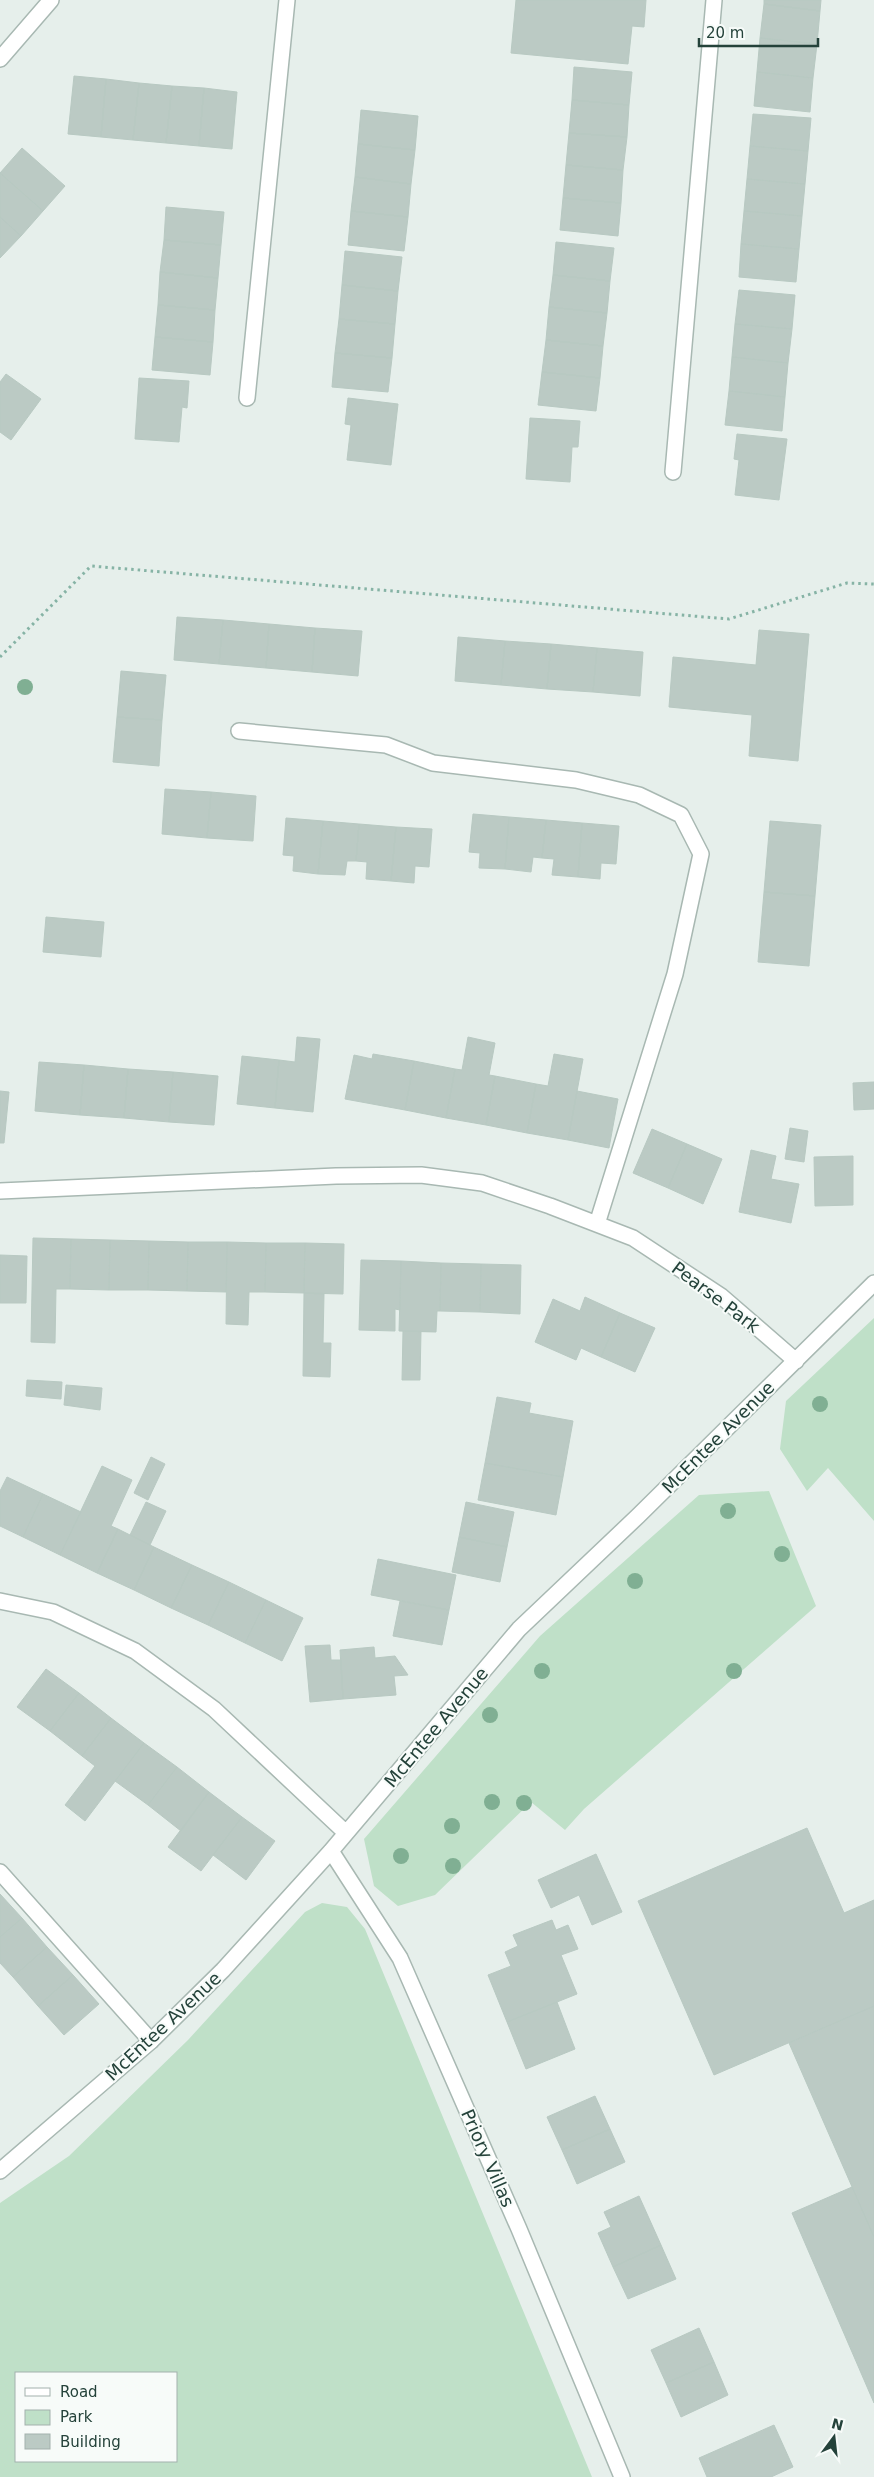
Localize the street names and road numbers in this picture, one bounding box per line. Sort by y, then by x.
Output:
street label: Pearse Park [668,1257,765,1337]
street label: McEntee Avenue [658,1377,778,1497]
street label: McEntee Avenue [380,1663,492,1791]
street label: McEntee Avenue [101,1967,225,2085]
street label: Priory Villas [457,2106,519,2210]

